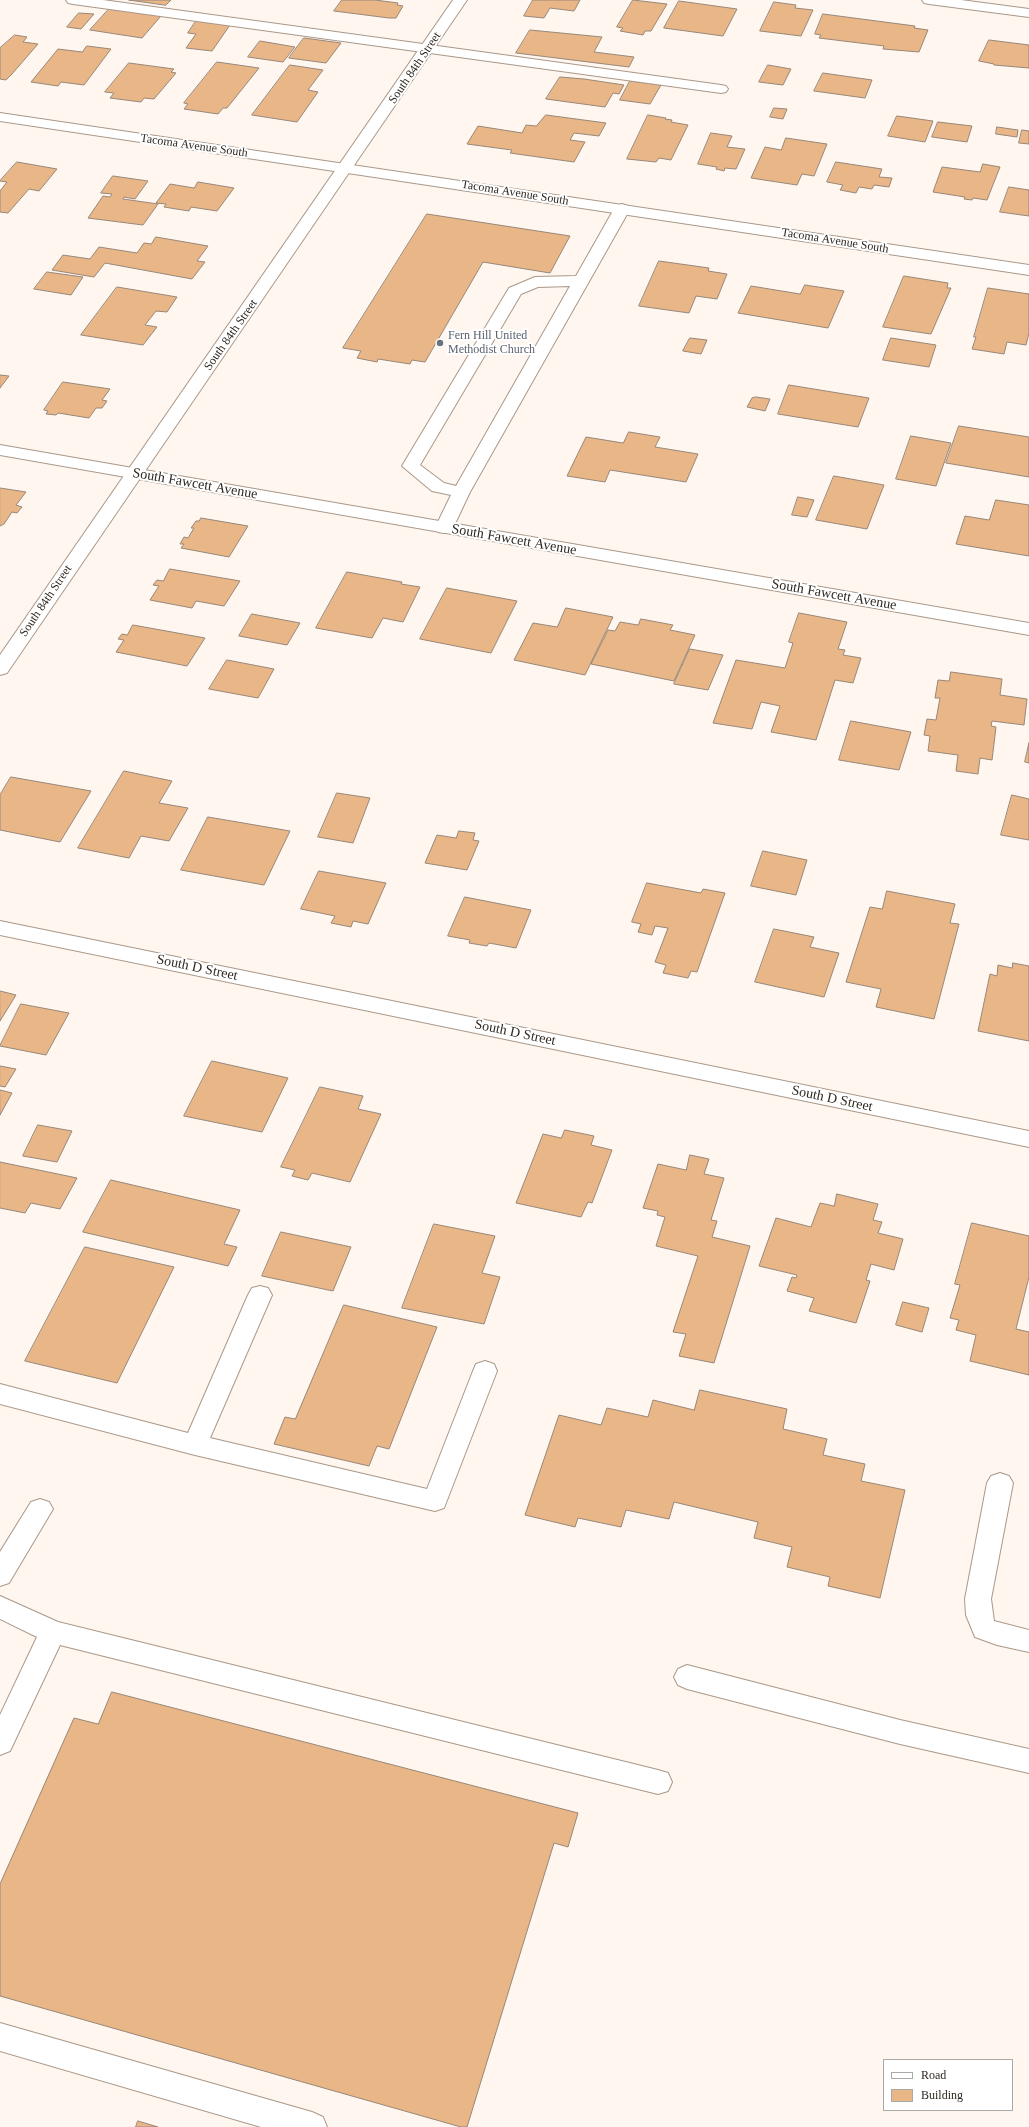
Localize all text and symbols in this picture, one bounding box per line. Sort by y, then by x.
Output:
street label: South 84th Street [386,29,444,107]
street label: Tacoma Avenue South [139,131,249,161]
street label: Tacoma Avenue South [460,177,570,209]
street label: Tacoma Avenue South [780,225,890,257]
street label: South 84th Street [201,297,261,373]
place label: Fern Hill United Methodist Church [448,329,535,357]
marker: Fern Hill United Methodist Church [435,338,445,348]
street label: South Fawcett Avenue [131,465,259,503]
street label: South Fawcett Avenue [450,521,578,559]
street label: South 84th Street [17,562,75,640]
street label: South Fawcett Avenue [770,576,898,614]
street label: South D Street [155,951,239,985]
street label: South D Street [473,1016,557,1050]
street label: South D Street [790,1082,874,1116]
legend [883,2059,1013,2111]
text: Road [921,2068,946,2082]
text: Building [921,2088,963,2102]

